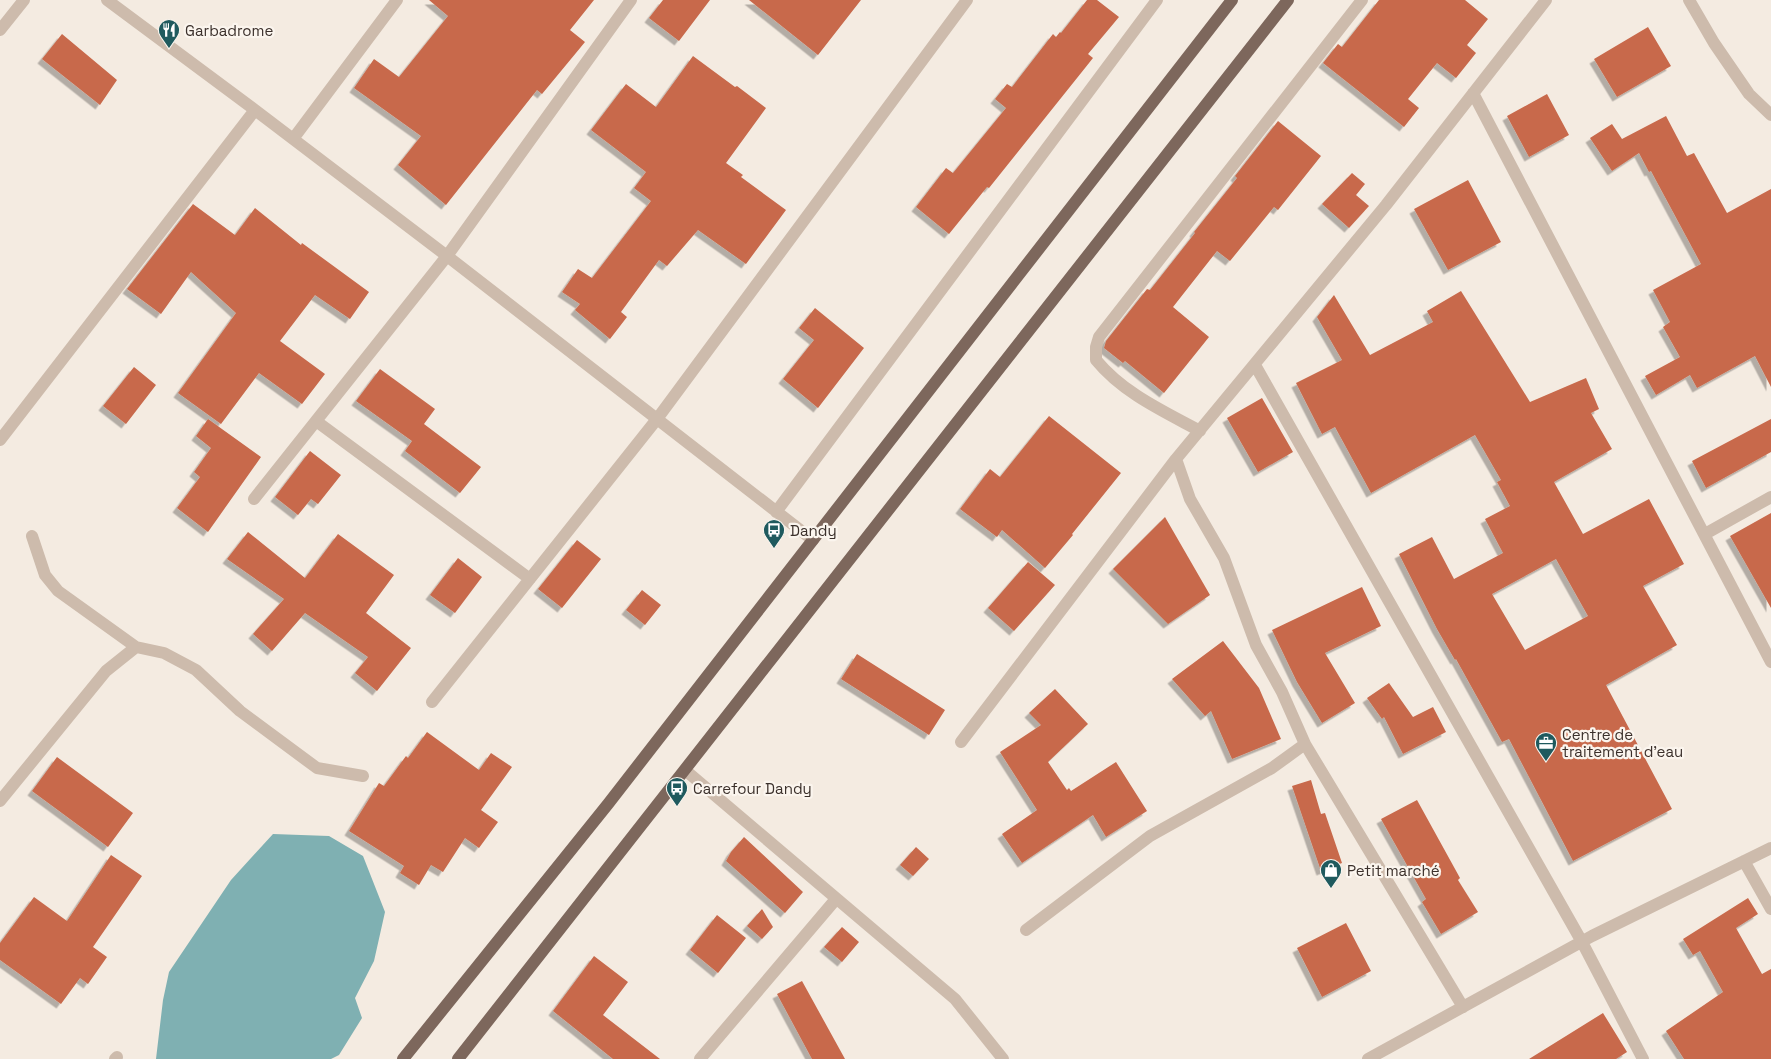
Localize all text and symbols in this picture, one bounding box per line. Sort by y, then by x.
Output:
restaurant icon: Garbadrome [157,18,181,49]
place label: Garbadrome [185,21,273,40]
bus stop icon: Dandy [762,518,786,549]
place label: Dandy [790,521,837,540]
place label: Centre de traitement d'eau [1562,725,1683,761]
office icon: Centre de traitement d'eau [1534,731,1558,762]
bus stop icon: Carrefour Dandy [665,776,689,807]
place label: Carrefour Dandy [693,779,812,798]
shop icon: Petit marché [1319,858,1343,889]
place label: Petit marché [1347,861,1440,880]

